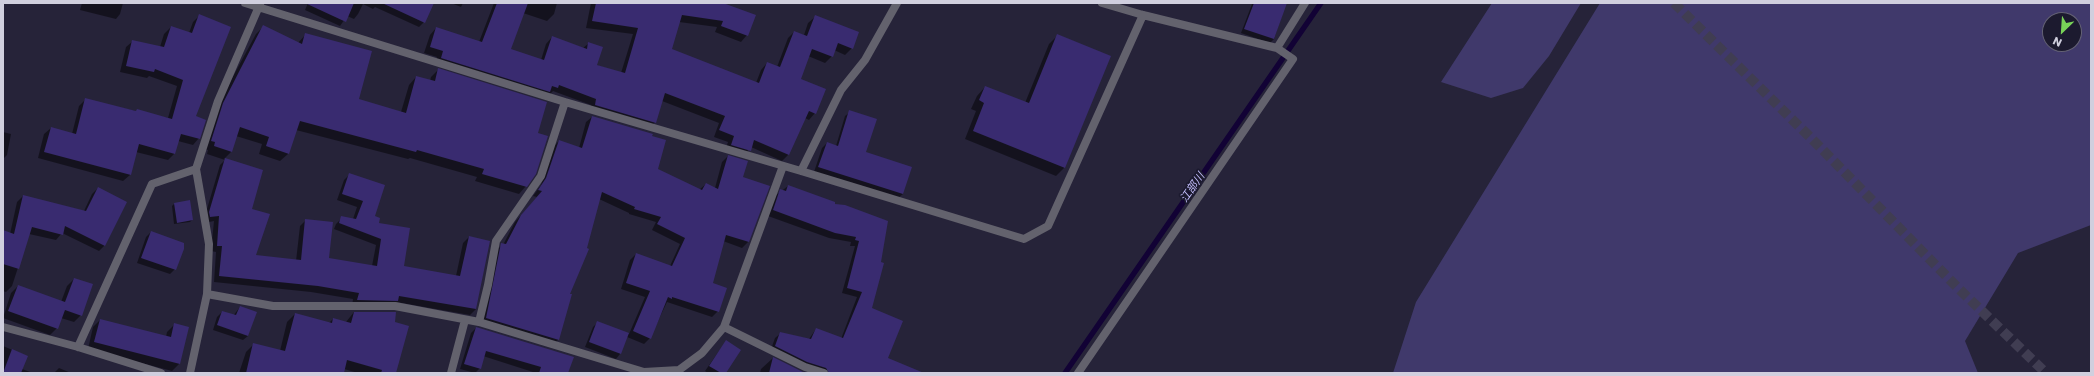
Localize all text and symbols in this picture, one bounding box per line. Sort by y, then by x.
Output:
north arrow [2042,12,2082,52]
text: N [2050,33,2064,51]
water label: 江部川 [1178,171,1208,205]

